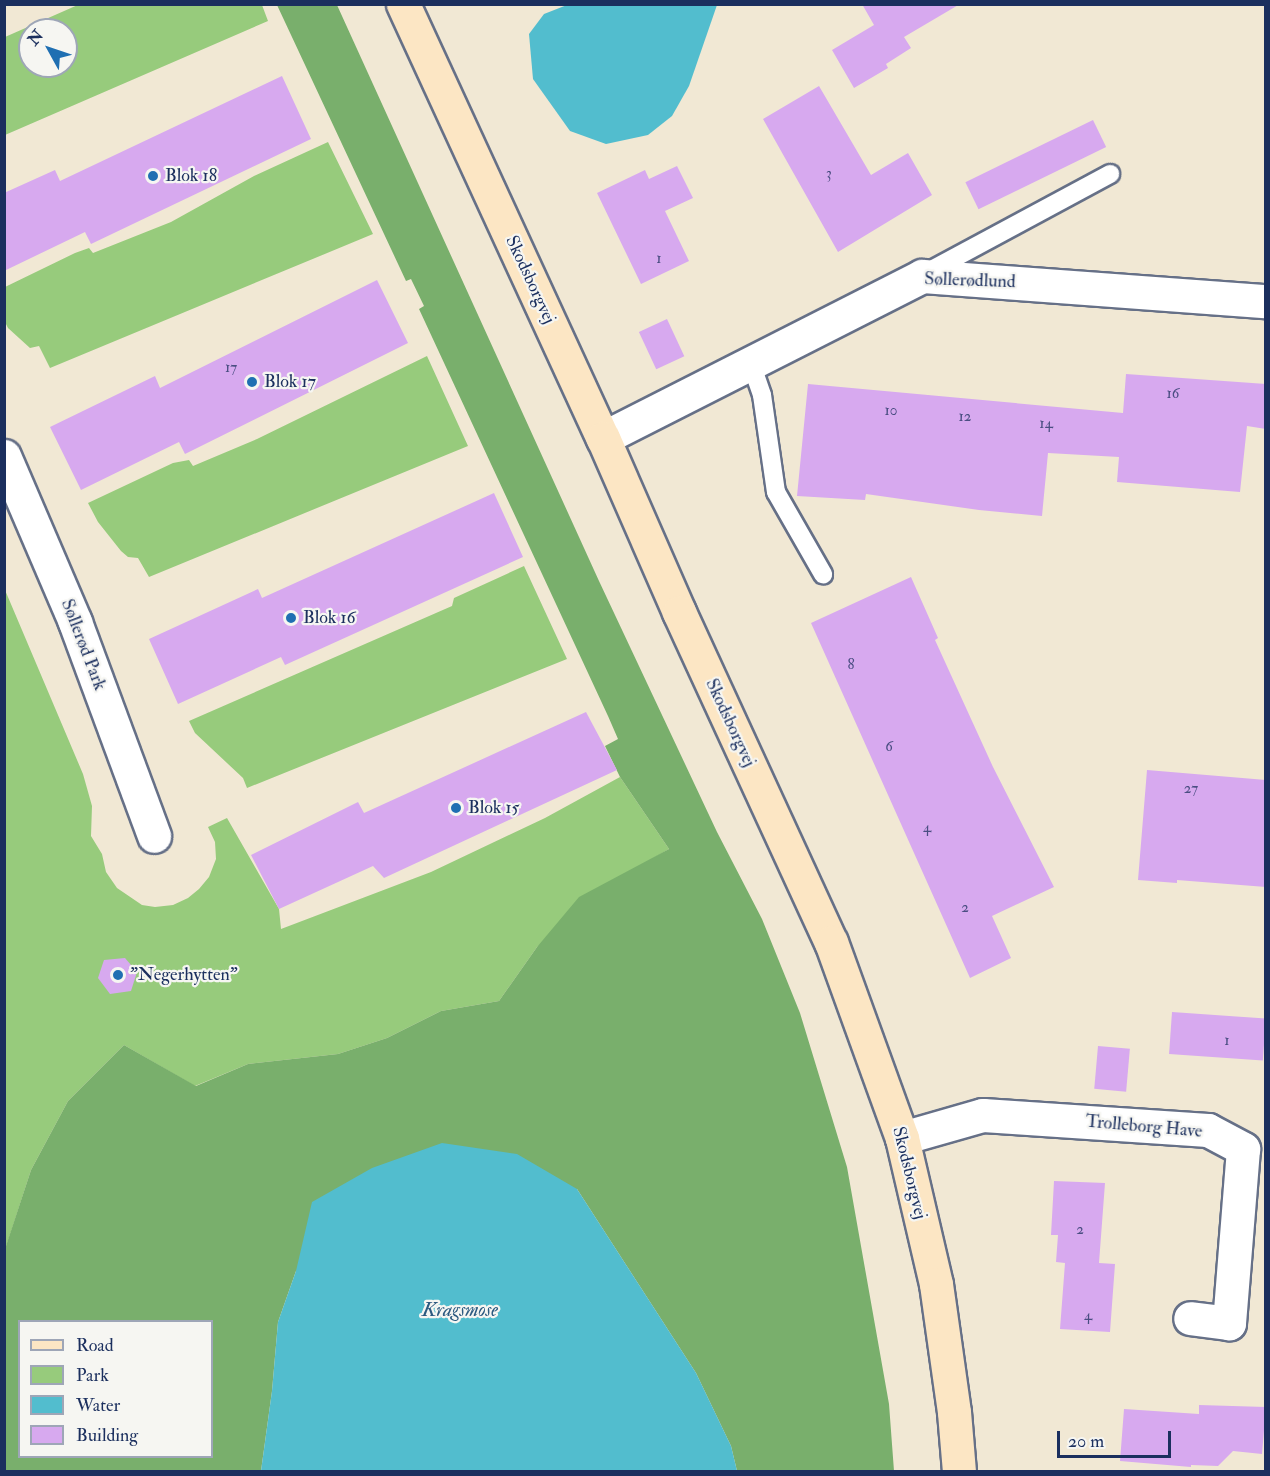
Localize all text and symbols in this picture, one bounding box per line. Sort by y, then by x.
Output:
north arrow [18,18,78,78]
text: N [23,26,48,50]
place label: Blok 18 [165,165,217,187]
house number: 3 [826,165,832,183]
marker: Blok 18 [146,169,160,183]
street label: Skodsborgvej [500,233,560,327]
house number: 1 [656,250,662,268]
street label: Søllerødlund [924,269,1016,293]
house number: 17 [225,359,237,377]
place label: Blok 17 [264,371,316,393]
marker: Blok 17 [245,375,259,389]
house number: 16 [1167,385,1179,403]
house number: 10 [885,402,897,420]
house number: 12 [959,408,971,426]
house number: 14 [1039,415,1053,433]
street label: Søllerød Park [56,596,110,694]
place label: Blok 16 [303,607,356,629]
marker: Blok 16 [284,611,298,625]
house number: 8 [847,656,855,674]
street label: Skodsborgvej [700,676,760,770]
house number: 6 [885,738,893,756]
house number: 27 [1184,780,1198,798]
place label: Blok 15 [468,797,520,819]
marker: Blok 15 [449,801,463,815]
house number: 4 [923,819,931,837]
house number: 2 [961,899,969,917]
place label: "Negerhytten" [130,964,238,986]
marker: "Negerhytten" [111,968,125,982]
house number: 1 [1224,1032,1230,1050]
street label: Trolleborg Have [1085,1111,1203,1143]
street label: Skodsborgvej [887,1124,931,1222]
house number: 2 [1076,1221,1084,1239]
water label: Kragsmose [422,1297,498,1321]
house number: 4 [1084,1307,1092,1325]
legend [18,1320,213,1458]
text: Road [76,1334,114,1357]
text: Park [76,1364,109,1387]
text: Water [76,1394,120,1417]
scale bar [1060,1419,1174,1457]
text: Building [76,1424,138,1447]
text: 20 m [1068,1430,1104,1453]

